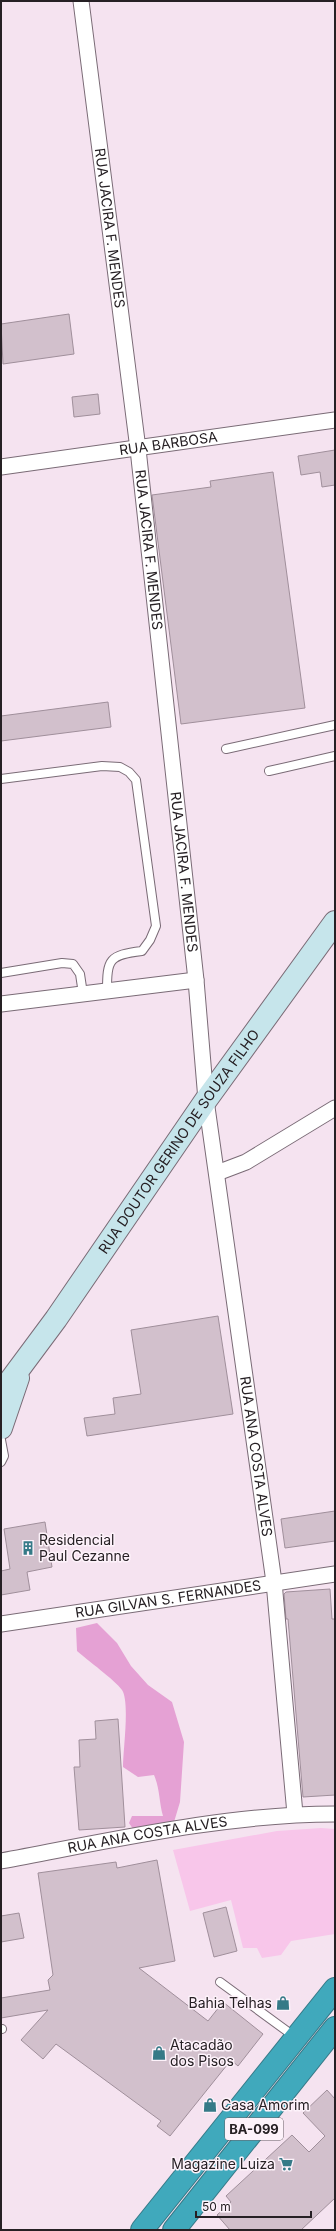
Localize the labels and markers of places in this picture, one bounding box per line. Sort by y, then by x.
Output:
place label: Residencial Paul Cezanne [39,1531,130,1564]
building icon: Residencial Paul Cezanne [20,1540,36,1556]
place label: Bahia Telhas [188,1994,272,2011]
shop icon: Bahia Telhas [275,1995,291,2011]
place label: Atacadão dos Pisos [170,2036,234,2069]
shop icon: Atacadão dos Pisos [151,2045,167,2061]
place label: Casa Amorim [221,2096,310,2113]
shop icon: Casa Amorim [202,2097,218,2113]
place label: Magazine Luiza [171,2155,275,2172]
supermarket icon: Magazine Luiza [278,2156,294,2172]

